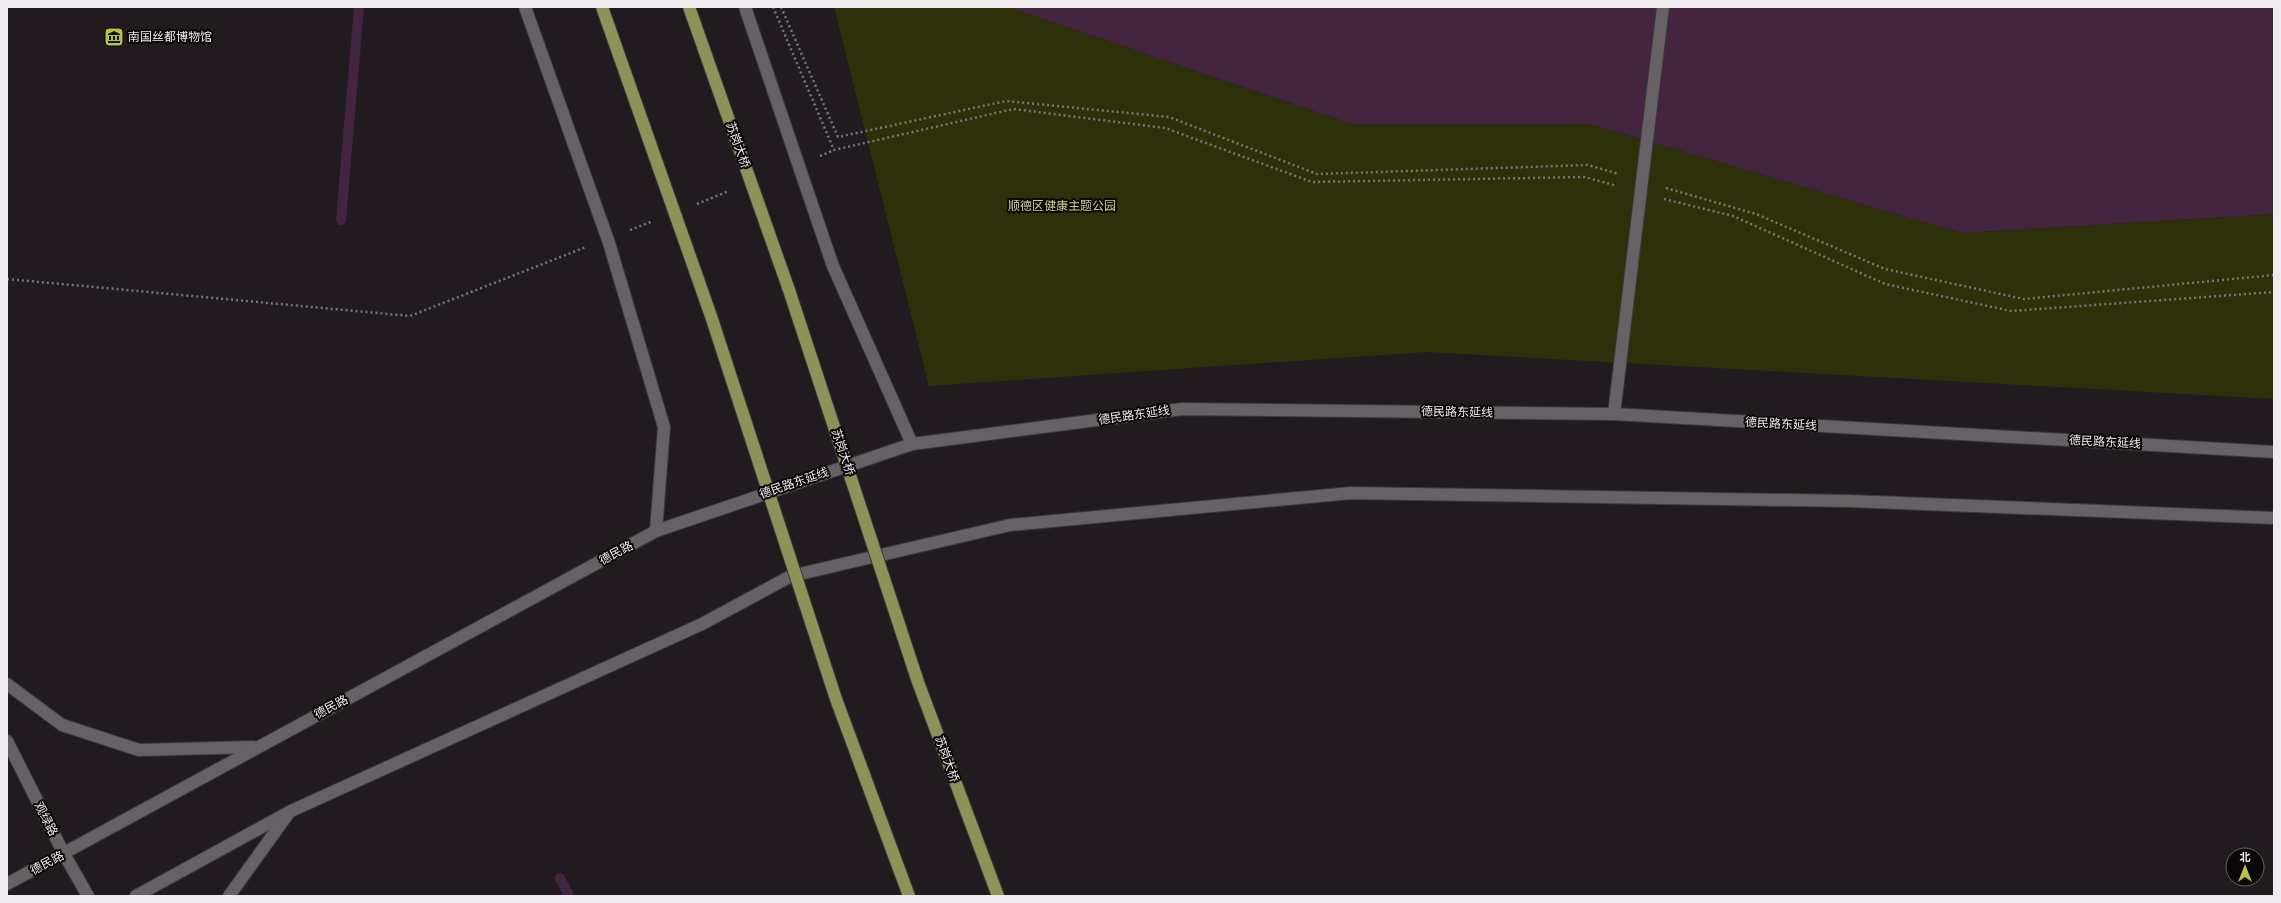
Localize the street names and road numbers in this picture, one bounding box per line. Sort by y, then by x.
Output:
street label: 苏岗大桥 [723,120,753,170]
street label: 德民路东延线 [1097,403,1171,427]
street label: 德民路东延线 [1421,404,1493,420]
street label: 德民路东延线 [1745,415,1817,433]
street label: 苏岗大桥 [829,427,857,477]
street label: 德民路东延线 [2069,433,2141,451]
street label: 德民路东延线 [758,465,830,501]
street label: 德民路 [597,538,635,568]
street label: 德民路 [312,692,350,722]
street label: 苏岗大桥 [932,734,962,784]
street label: 观绿路 [32,800,60,838]
street label: 德民路 [28,848,66,878]

